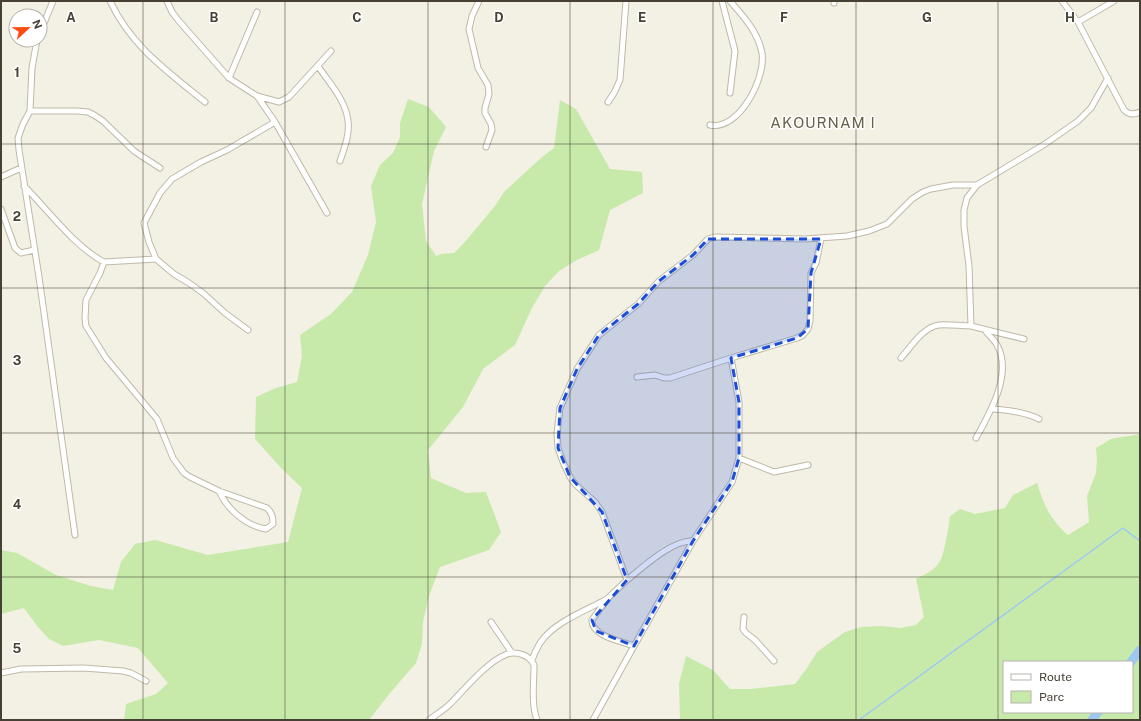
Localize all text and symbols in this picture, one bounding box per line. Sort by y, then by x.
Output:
north arrow [8,8,48,48]
text: A [66,10,76,25]
text: B [210,10,219,25]
text: C [352,10,362,25]
text: D [494,10,504,25]
text: E [638,10,646,25]
text: F [780,10,788,25]
text: G [922,10,932,25]
text: H [1065,10,1075,25]
text: N [30,18,44,30]
text: 1 [14,65,20,80]
district label: AKOURNAM I [770,114,876,131]
text: 2 [13,209,21,224]
text: 3 [13,353,22,368]
text: 4 [13,497,22,512]
text: 5 [13,641,22,656]
legend [1003,661,1133,713]
text: Route [1039,670,1072,684]
text: Parc [1039,690,1064,704]

